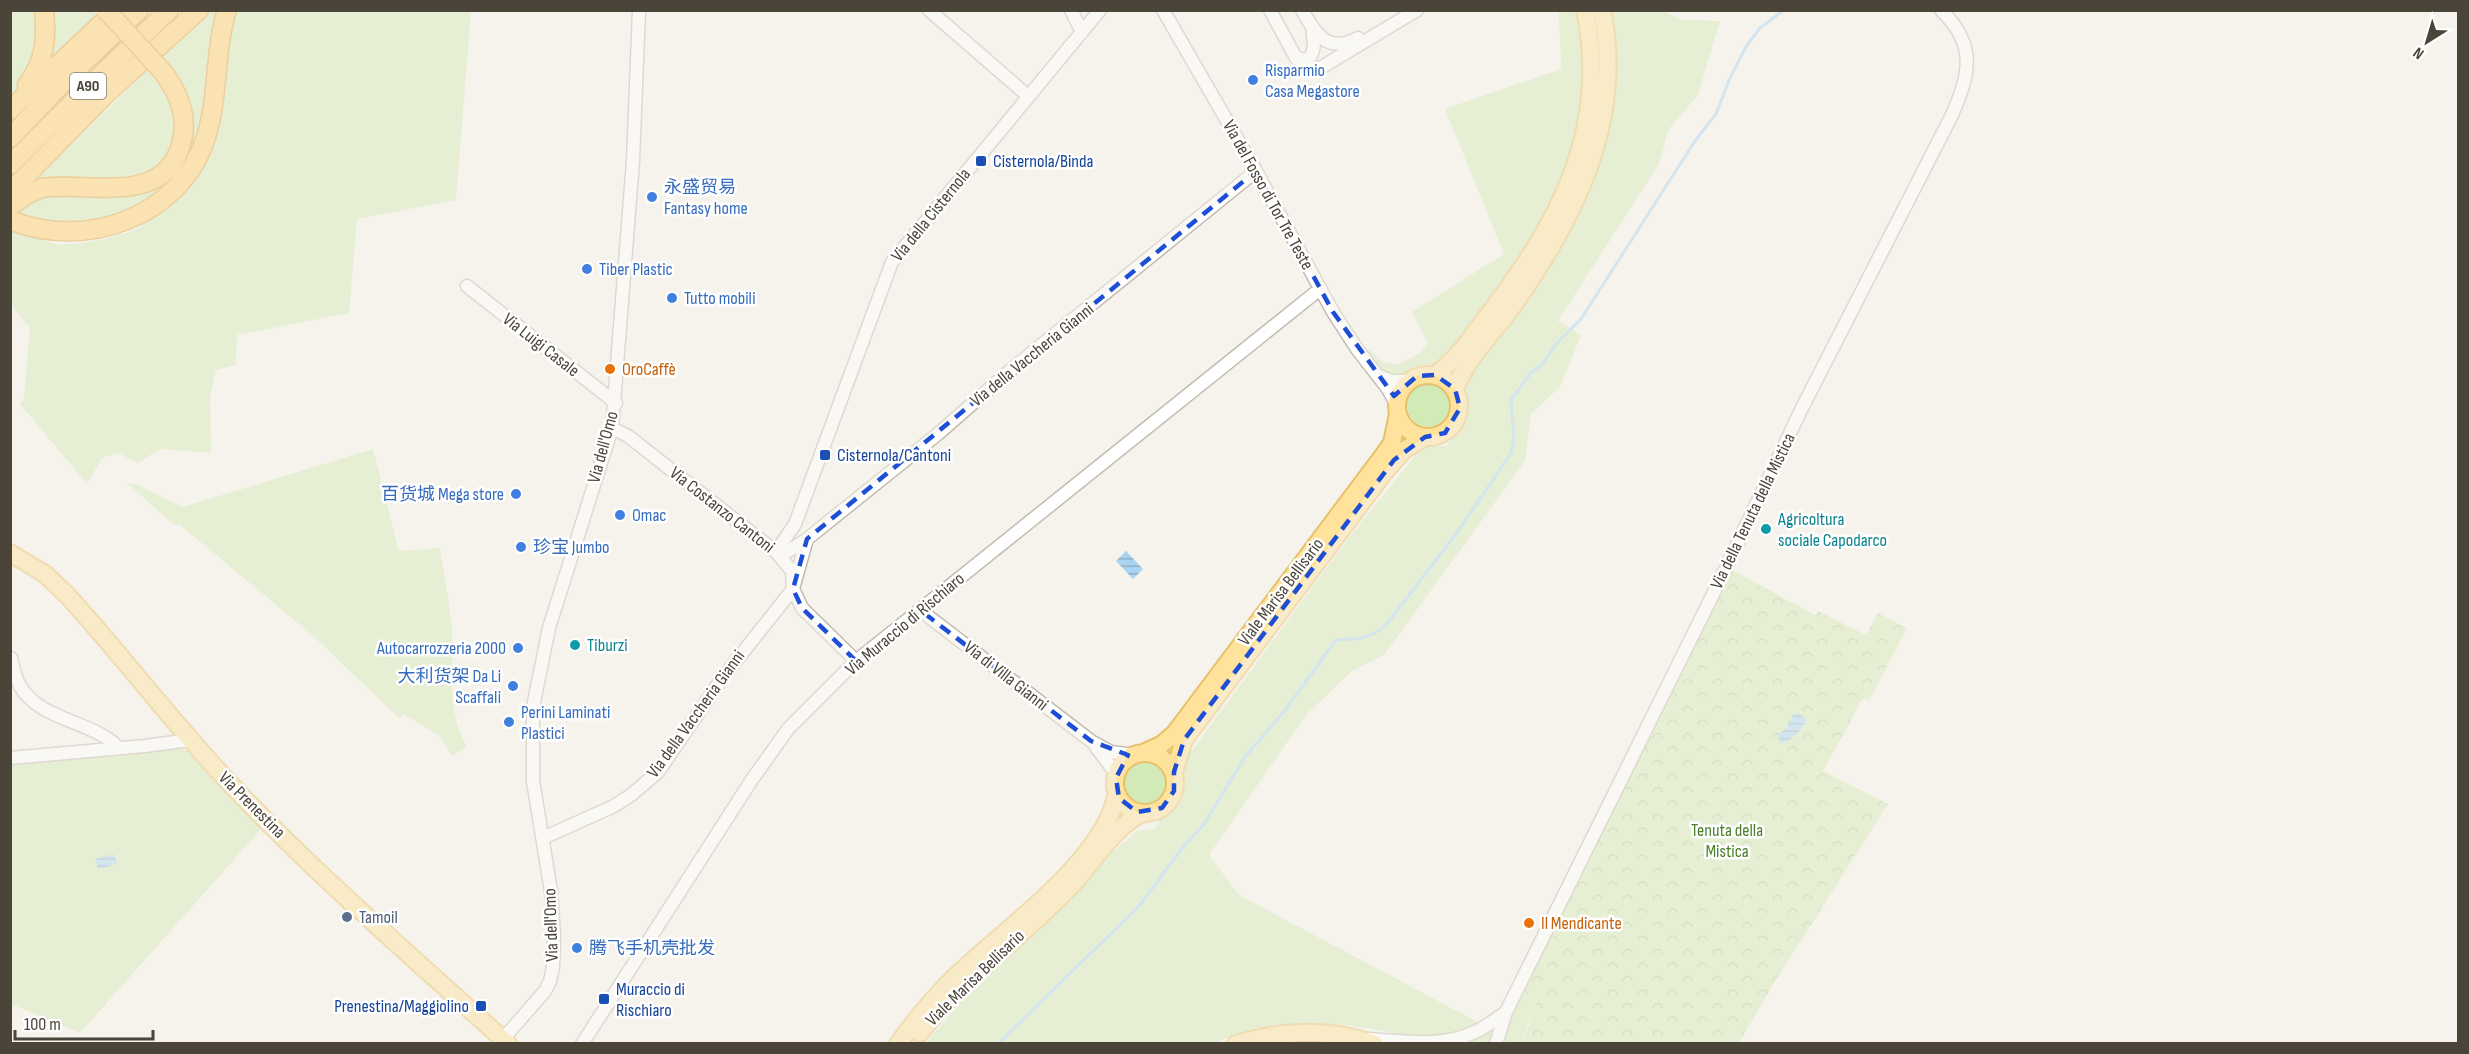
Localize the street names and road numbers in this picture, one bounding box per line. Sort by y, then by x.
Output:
road number: A90 [70,73,106,99]
street label: Via del Fosso di Tor Tre Teste [1218,116,1318,274]
street label: Via della Cisternola [887,164,975,266]
street label: Via della Vaccheria Gianni [966,299,1098,411]
street label: Via Luigi Casale [499,309,583,381]
street label: Via dell'Omo [583,409,623,485]
street label: Via della Tenuta della Mistica [1706,430,1800,592]
street label: Via Costanzo Cantoni [665,463,779,557]
street label: Viale Marisa Bellisario [1234,534,1328,650]
street label: Via Muraccio di Rischiaro [841,568,969,680]
street label: Via di Villa Gianni [960,637,1052,715]
street label: Via della Vaccheria Gianni [643,646,749,782]
street label: Via Prenestina [214,767,290,843]
street label: Via dell'Omo [539,888,563,962]
street label: Viale Marisa Bellisario [921,926,1029,1030]

